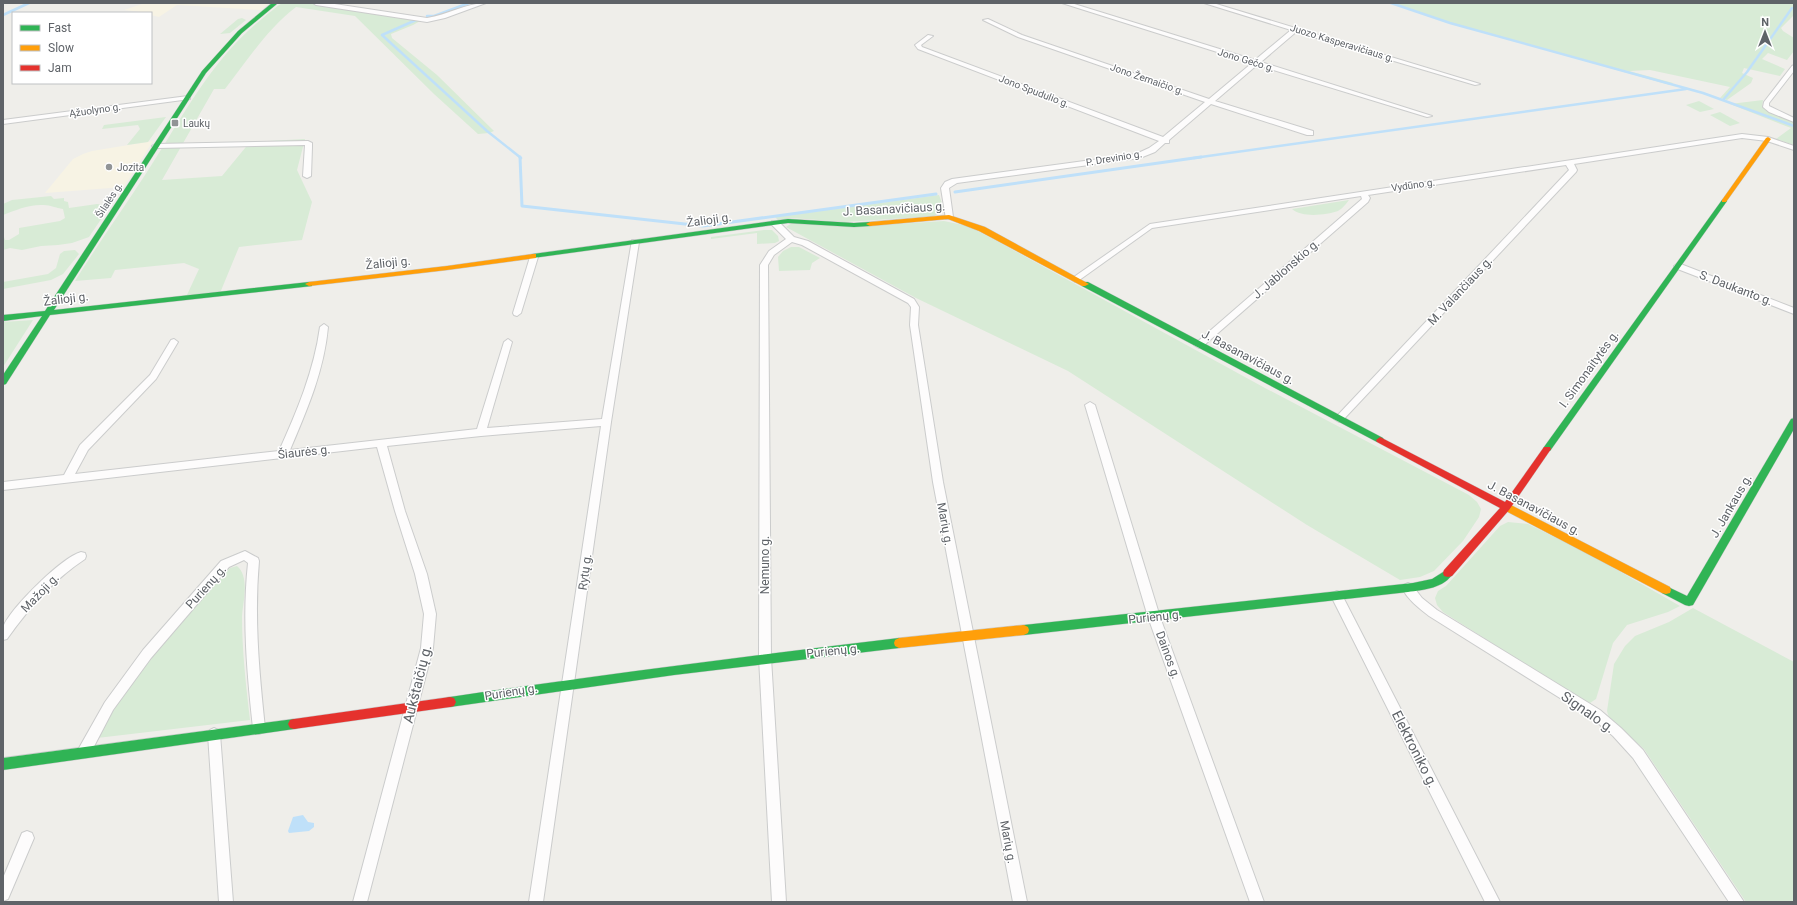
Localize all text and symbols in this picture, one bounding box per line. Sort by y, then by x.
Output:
legend [12,12,152,84]
north arrow [1745,12,1785,52]
text: N [1761,16,1769,29]
text: Fast [48,21,71,35]
street label: Juozo Kasperavičiaus g. [1289,22,1395,64]
text: Slow [48,41,74,55]
street label: Jono Gečo g. [1216,46,1276,74]
street label: Jono Žemaičio g. [1109,60,1185,97]
text: Jam [48,61,72,75]
street label: Jono Spudulio g. [997,73,1071,109]
street label: Ąžuolyno g. [69,101,121,119]
marker: Laukų [170,118,180,128]
place label: Laukų [183,118,210,129]
street label: P. Drevinio g. [1085,148,1143,168]
marker: Jozita [104,162,114,172]
place label: Jozita [117,162,144,173]
street label: Vydūno g. [1390,176,1436,194]
street label: Šilalės g. [93,180,124,220]
street label: J. Basanavičiaus g. [842,199,946,219]
street label: Žalioji g. [686,209,732,230]
street label: J. Jablonskio g. [1250,236,1322,302]
street label: Žalioji g. [365,253,411,272]
street label: M. Valančiaus g. [1425,254,1495,328]
street label: S. Daukanto g. [1698,268,1774,308]
street label: Žalioji g. [43,288,89,309]
street label: J. Basanavičiaus g. [1199,327,1297,387]
street label: I. Simonaitytės g. [1556,328,1622,410]
street label: Šiaurės g. [277,441,331,462]
street label: J. Jankaus g. [1707,472,1755,540]
street label: J. Basanavičiaus g. [1485,478,1583,538]
street label: Marių g. [934,501,956,547]
street label: Nemuno g. [758,536,772,594]
street label: Rytų g. [576,553,594,591]
street label: Purienų g. [183,562,229,612]
street label: Mažoji g. [18,571,62,615]
street label: Purienų g. [1128,607,1182,627]
street label: Dainos g. [1153,629,1183,681]
street label: Purienų g. [806,641,860,661]
street label: Aukštaičių g. [400,643,434,725]
street label: Purienų g. [483,681,539,703]
street label: Signalo g. [1558,688,1618,736]
street label: Elektroniko g. [1389,708,1441,790]
street label: Marių g. [997,819,1019,865]

